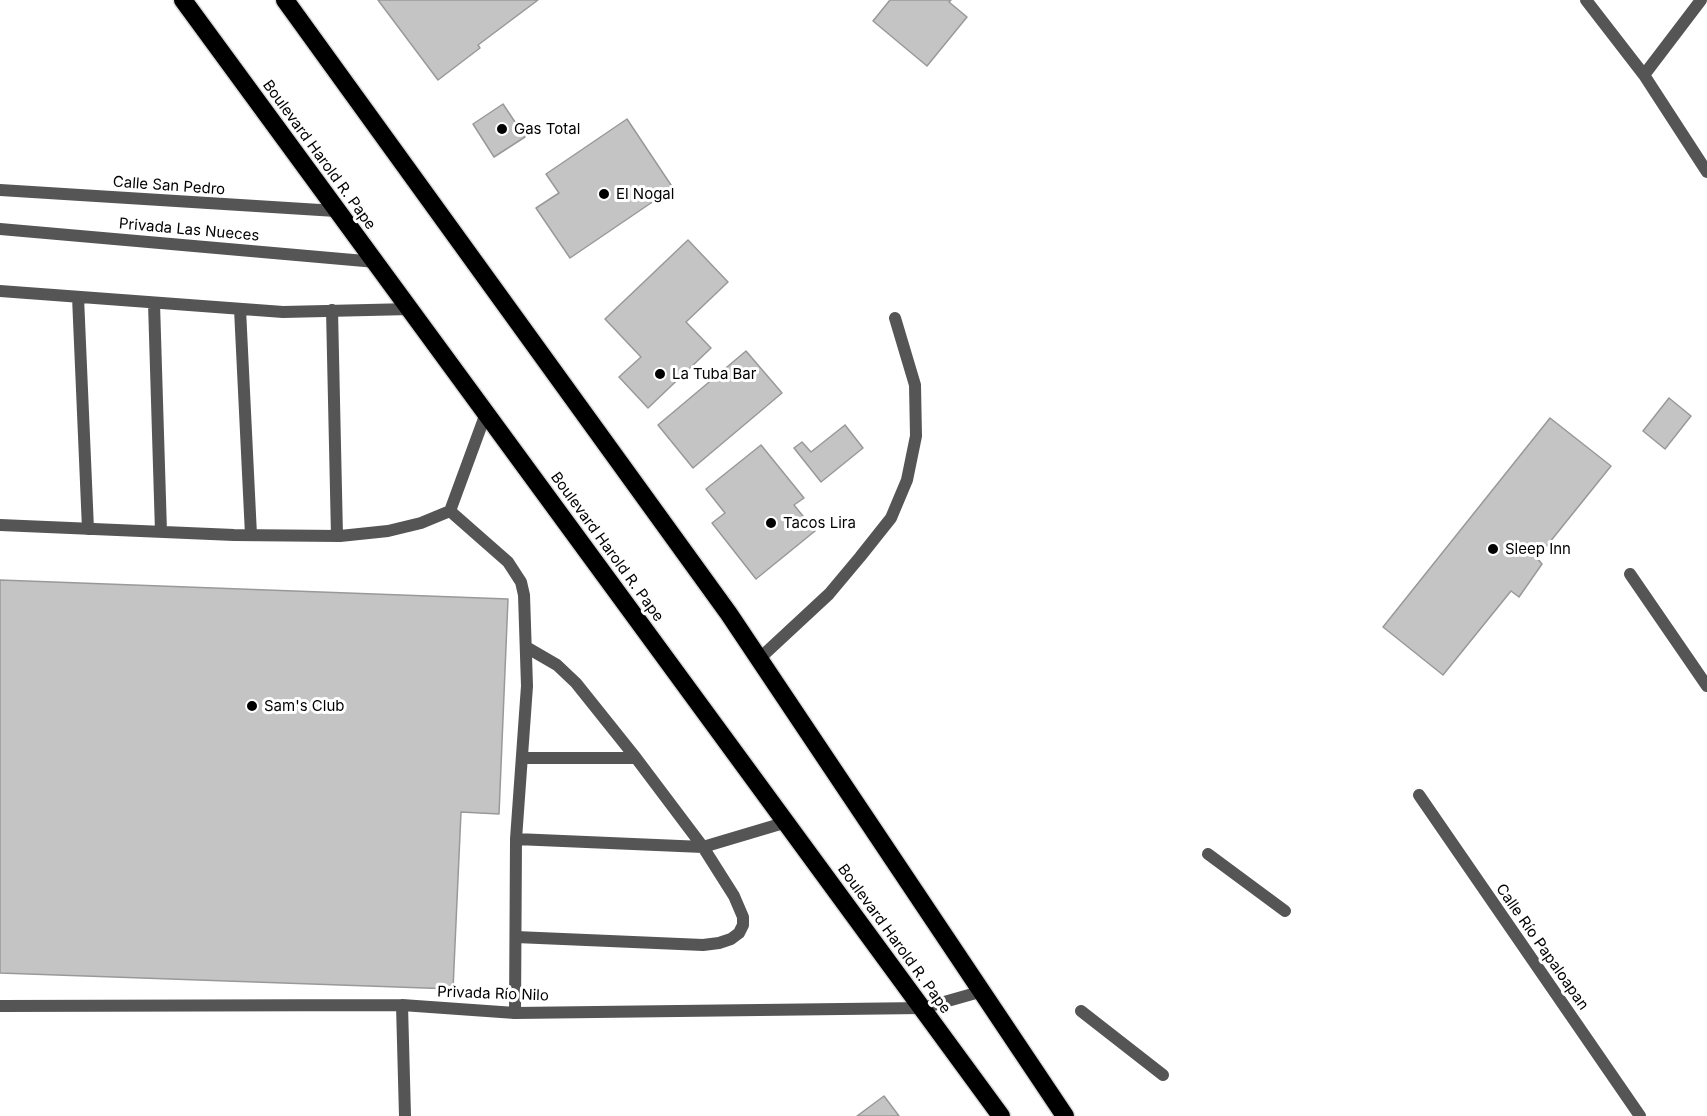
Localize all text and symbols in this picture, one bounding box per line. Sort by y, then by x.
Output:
street label: Boulevard Harold R. Pape [259,77,379,233]
place label: Gas Total [514,120,580,138]
marker: Gas Total [495,122,509,136]
street label: Calle San Pedro [112,173,226,199]
place label: El Nogal [616,185,674,203]
marker: El Nogal [597,187,611,201]
street label: Privada Las Nueces [118,215,260,245]
place label: La Tuba Bar [672,365,756,383]
marker: La Tuba Bar [653,367,667,381]
street label: Boulevard Harold R. Pape [547,469,667,625]
place label: Tacos Lira [783,514,856,532]
marker: Tacos Lira [764,516,778,530]
place label: Sleep Inn [1505,540,1571,558]
marker: Sleep Inn [1486,542,1500,556]
place label: Sam's Club [264,697,344,715]
marker: Sam's Club [245,699,259,713]
street label: Boulevard Harold R. Pape [834,861,954,1017]
street label: Calle Río Papaloapan [1492,881,1592,1013]
street label: Privada Río Nilo [437,983,549,1005]

